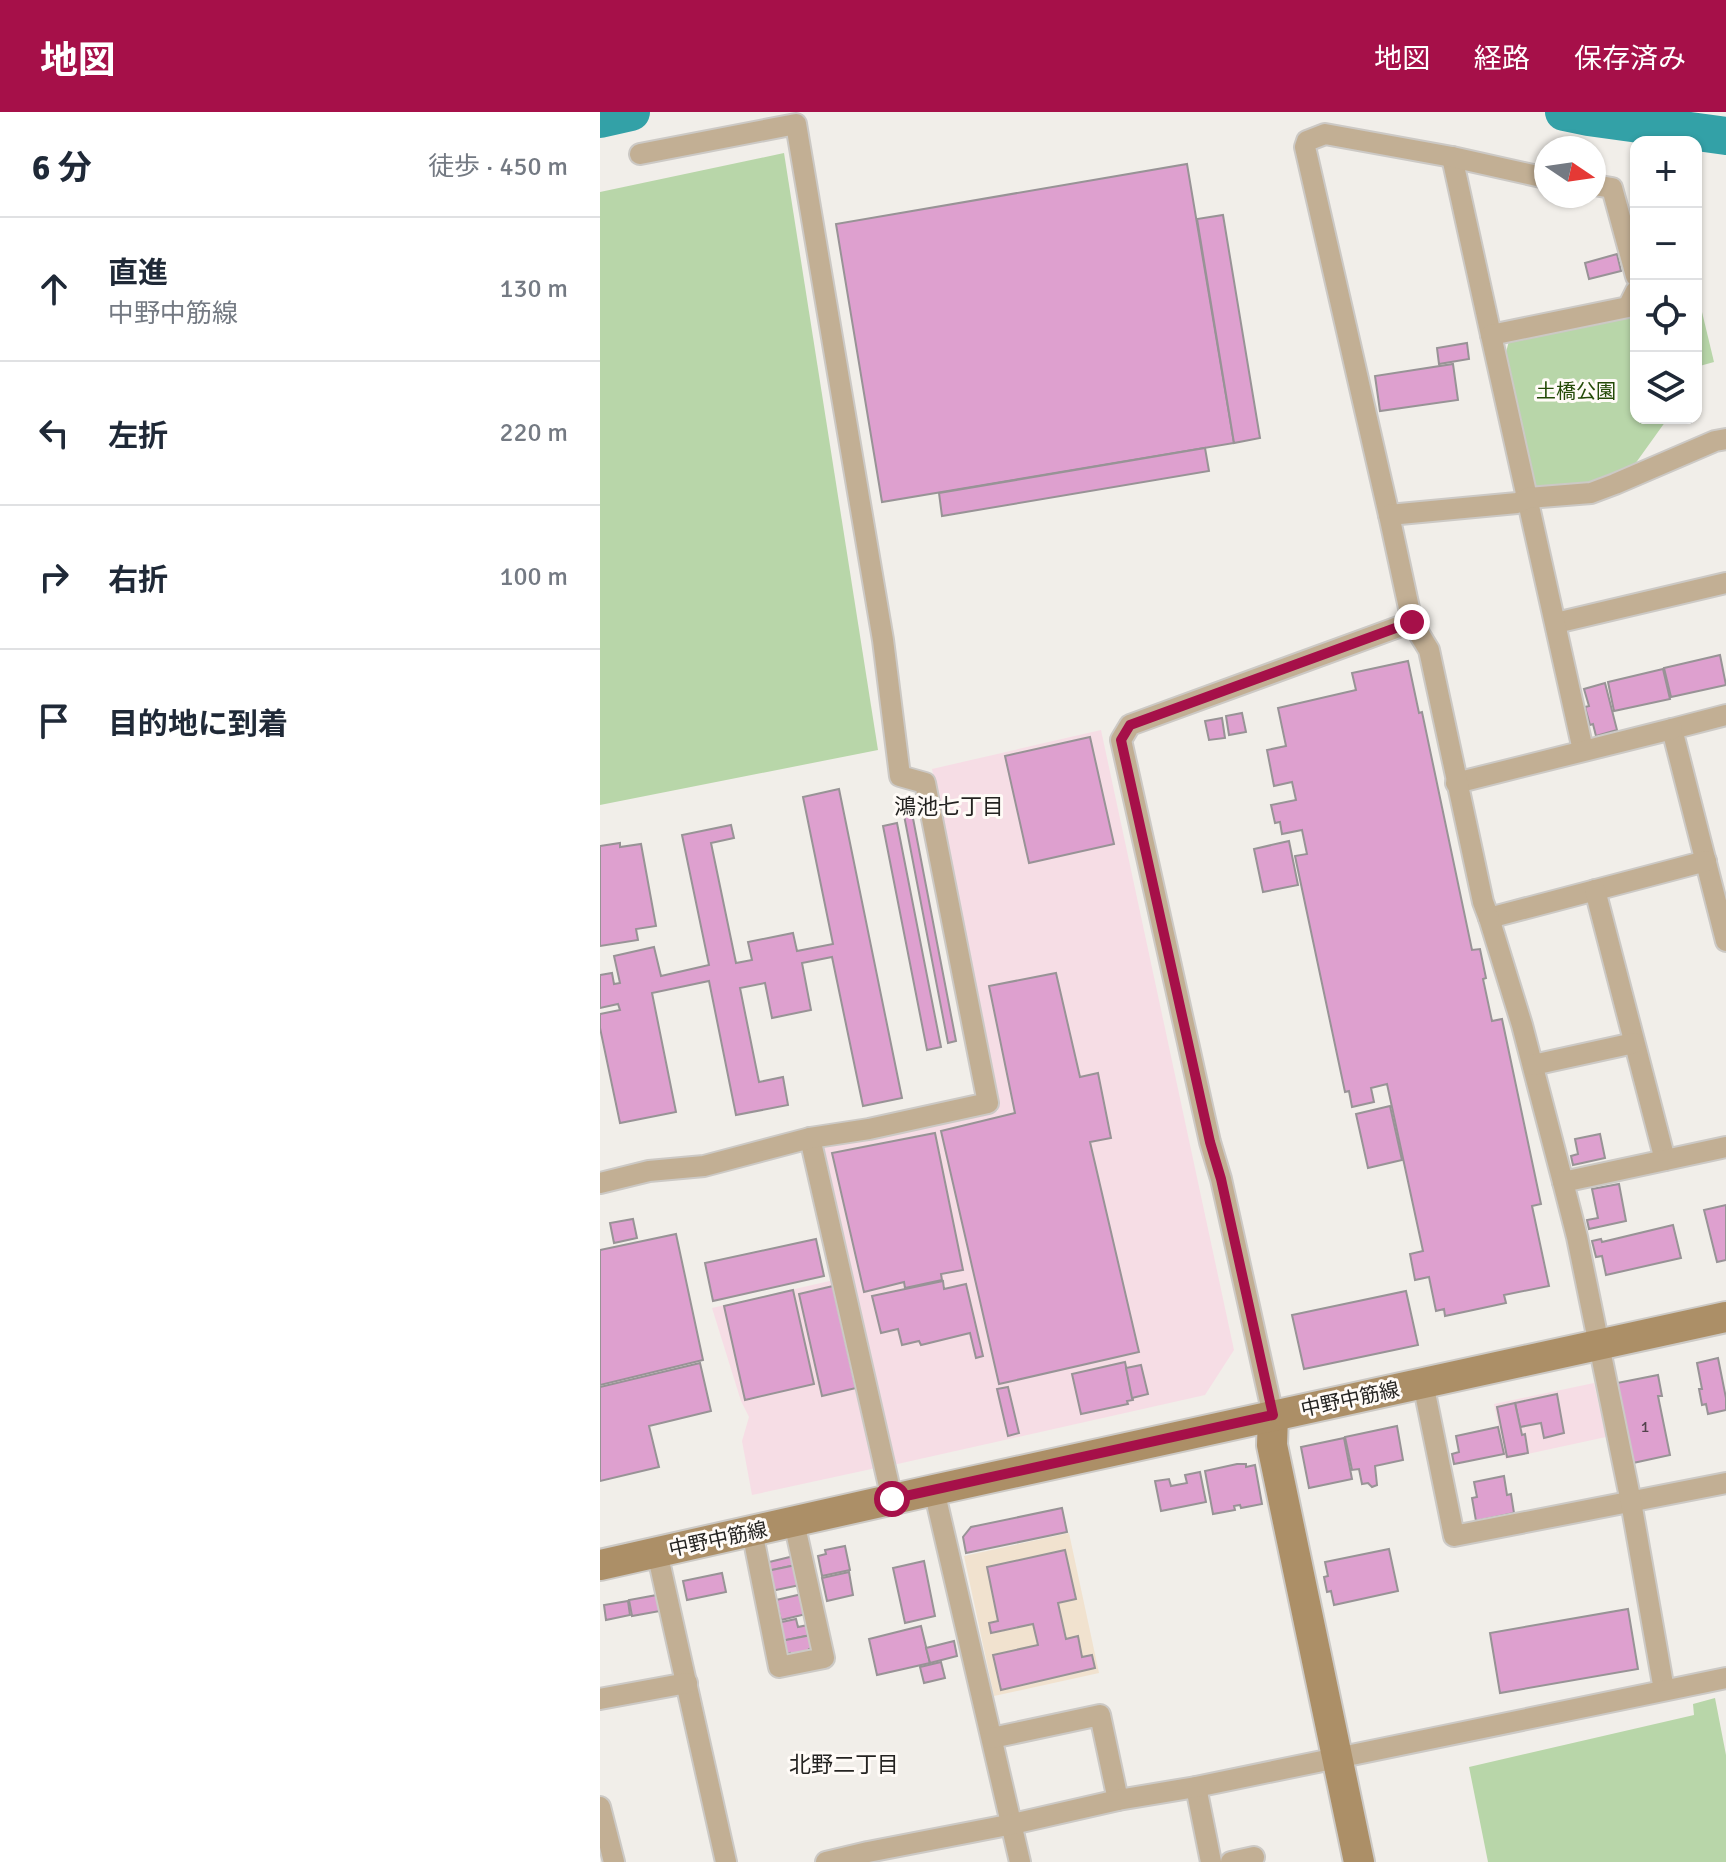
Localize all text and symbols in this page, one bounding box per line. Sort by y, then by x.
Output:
text: 地図 [40,37,116,84]
text: 地図 [1374,42,1430,76]
text: 経路 [1474,42,1530,76]
text: 保存済み [1574,42,1686,76]
north arrow [1534,136,1606,208]
map controls [1630,136,1702,424]
button: + [1630,136,1702,208]
text: 6 分 [32,147,92,189]
text: 徒歩 · 450 m [428,151,568,183]
button: − [1630,208,1702,280]
text: 直進 [108,255,168,292]
icon: ahead [32,267,76,311]
text: 130 m [499,273,568,305]
button: locate [1630,280,1702,352]
text: 中野中筋線 [108,298,238,330]
button: layers [1630,352,1702,424]
park label: 土橋公園 [1536,379,1616,404]
icon: left [32,411,76,455]
text: 220 m [499,417,568,449]
text: 左折 [108,418,168,455]
icon: right [32,555,76,599]
text: 100 m [499,561,568,593]
text: 右折 [108,562,168,599]
route end [1394,604,1430,640]
icon: arrive [32,699,76,743]
text: 目的地に到着 [108,706,288,743]
district label: 鴻池七丁目 [894,793,1004,820]
street label: 中野中筋線 [1299,1377,1402,1422]
house number: 1 [1641,1417,1649,1437]
route start [874,1481,910,1517]
street label: 中野中筋線 [667,1517,770,1562]
district label: 北野二丁目 [789,1751,899,1778]

